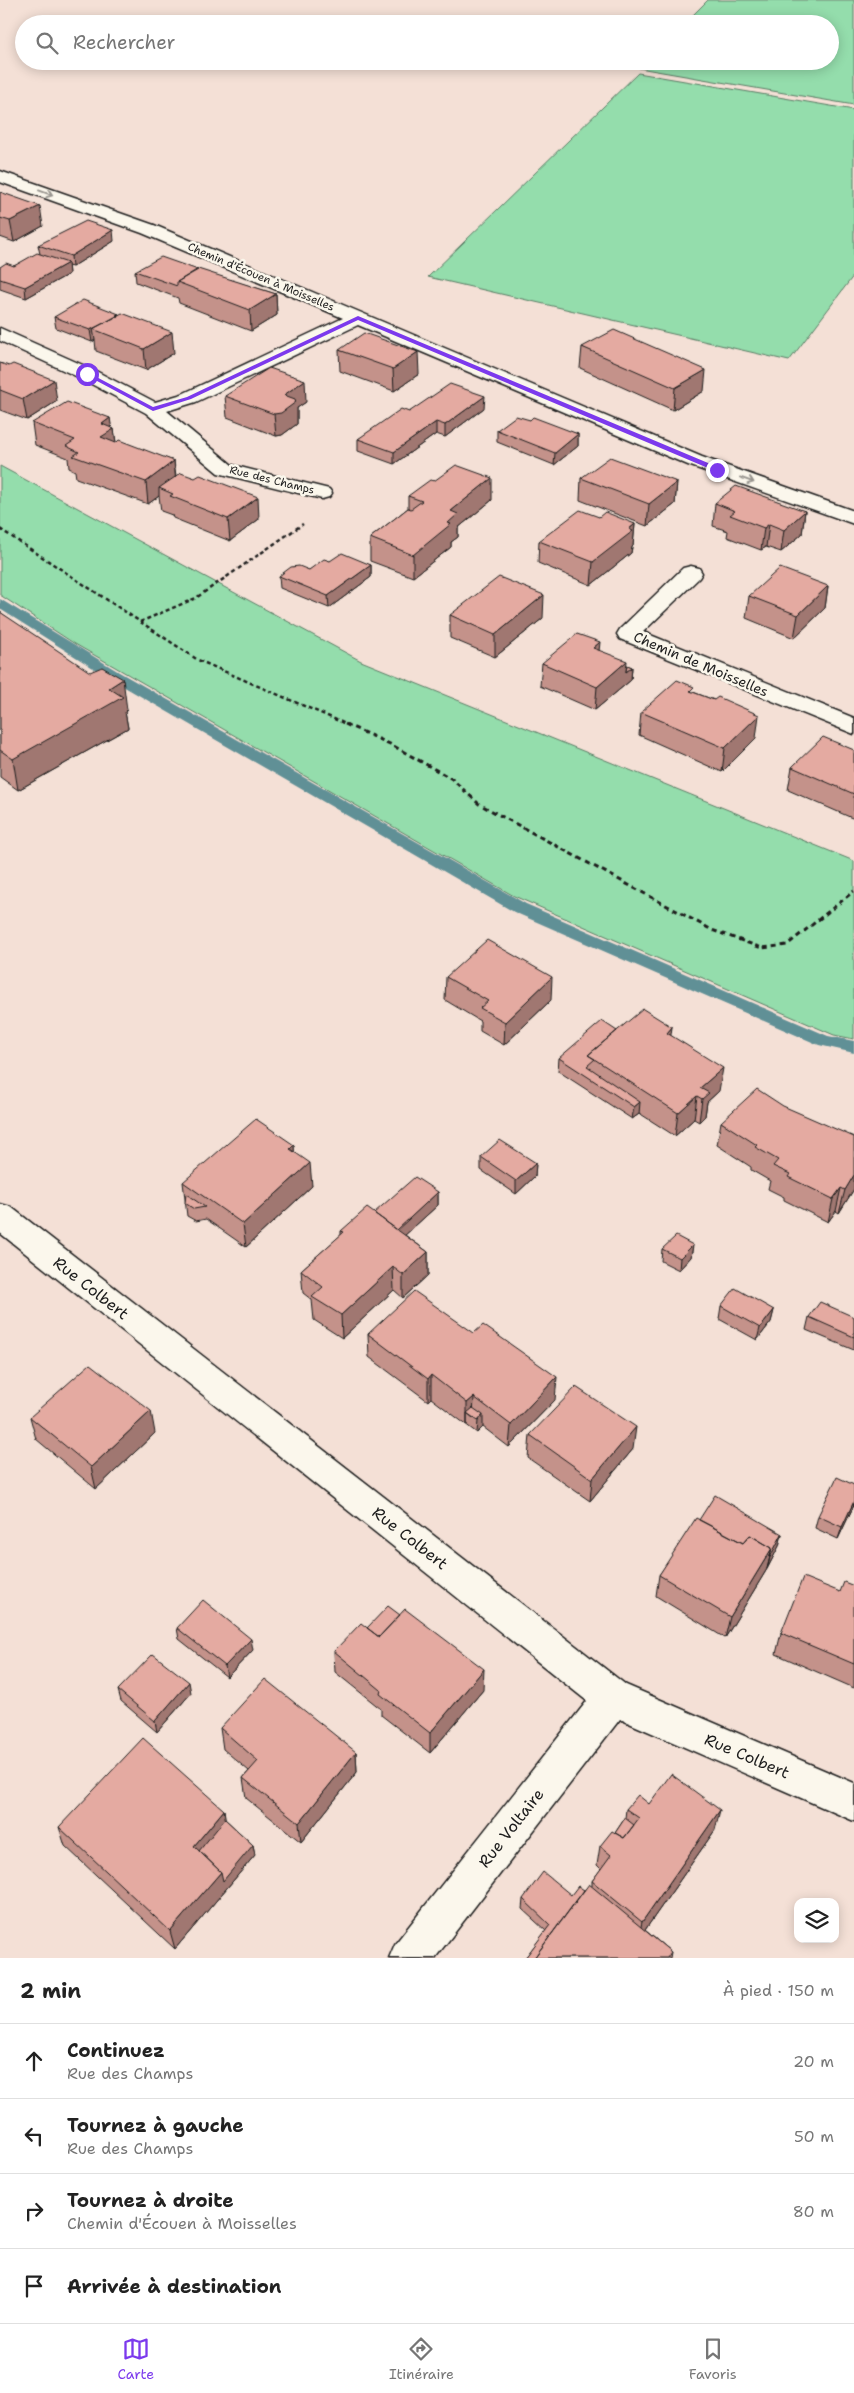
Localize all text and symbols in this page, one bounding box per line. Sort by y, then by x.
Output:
search box [15,15,839,70]
icon: search [33,29,61,57]
text: Rechercher [73,30,176,55]
one-way arrow [38,188,54,198]
street label: Chemin d'Écouen à Moisselles [185,238,337,315]
route start [76,363,99,386]
route end [706,459,729,482]
street label: Rue des Champs [228,462,316,498]
one-way arrow [738,476,754,485]
street label: Chemin de Moisselles [631,627,771,701]
street label: Rue Colbert [49,1252,133,1324]
street label: Rue Colbert [368,1502,452,1574]
street label: Rue Colbert [701,1729,793,1783]
street label: Rue Voltaire [474,1784,548,1872]
map controls [794,1898,839,1943]
button: layers [794,1898,839,1943]
text: 2 min [20,1977,81,2005]
text: À pied · 150 m [723,1980,834,2001]
text: Continuez [67,2038,165,2063]
icon: ahead [20,2047,48,2075]
text: 20 m [793,2051,834,2072]
text: Rue des Champs [67,2063,193,2084]
text: Tournez à gauche [67,2113,244,2138]
icon: left [20,2122,48,2150]
text: 50 m [794,2126,834,2147]
text: Rue des Champs [67,2138,193,2159]
text: Tournez à droite [67,2188,234,2213]
icon: right [20,2197,48,2225]
text: 80 m [793,2201,834,2222]
text: Chemin d'Écouen à Moisselles [67,2213,297,2234]
icon: arrive [20,2272,48,2300]
text: Arrivée à destination [67,2274,281,2299]
tab: Carte [117,2335,154,2383]
tab: Itinéraire [389,2335,454,2383]
tab: Favoris [689,2335,737,2383]

